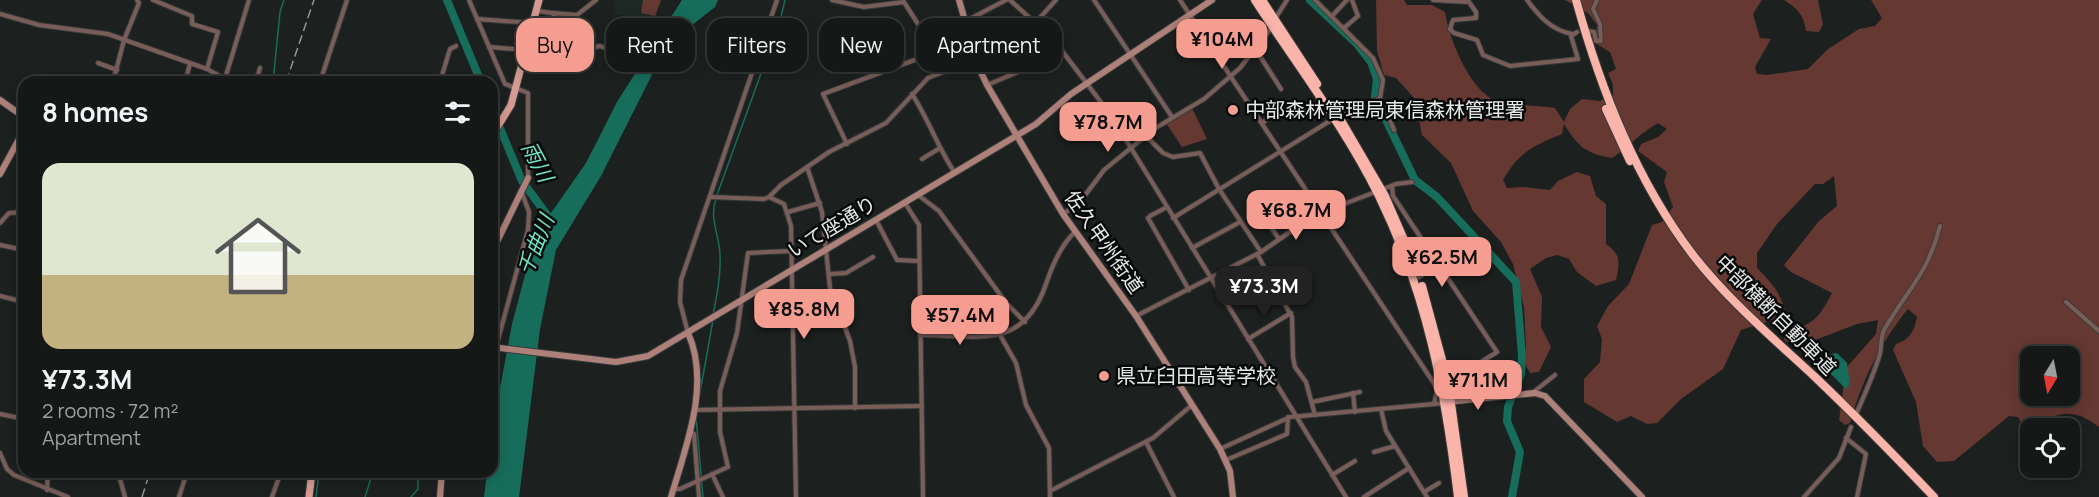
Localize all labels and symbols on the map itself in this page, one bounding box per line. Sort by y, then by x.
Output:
pin: ¥104M [1180,19,1264,70]
place label: 中部森林管理局東信森林管理署 [1245,96,1525,123]
pin: ¥78.7M [1059,102,1157,153]
marker: 中部森林管理局東信森林管理署 [1226,103,1240,117]
water label: 雨川 [516,136,561,188]
street label: 佐久甲州街道 [1059,185,1150,299]
street label: いて座通り [782,189,881,264]
pin: ¥68.7M [1247,190,1345,241]
water label: 千曲川 [510,208,561,279]
pin: ¥62.5M [1393,237,1491,288]
street label: 中部横断自動車道 [1710,249,1842,381]
pin: ¥73.3M [1215,266,1313,317]
pin: ¥85.8M [755,289,853,340]
pin: ¥57.4M [911,295,1009,346]
north arrow [2020,346,2080,406]
pin: ¥71.1M [1429,360,1527,411]
place label: 県立臼田高等学校 [1116,362,1276,389]
marker: 県立臼田高等学校 [1097,369,1111,383]

